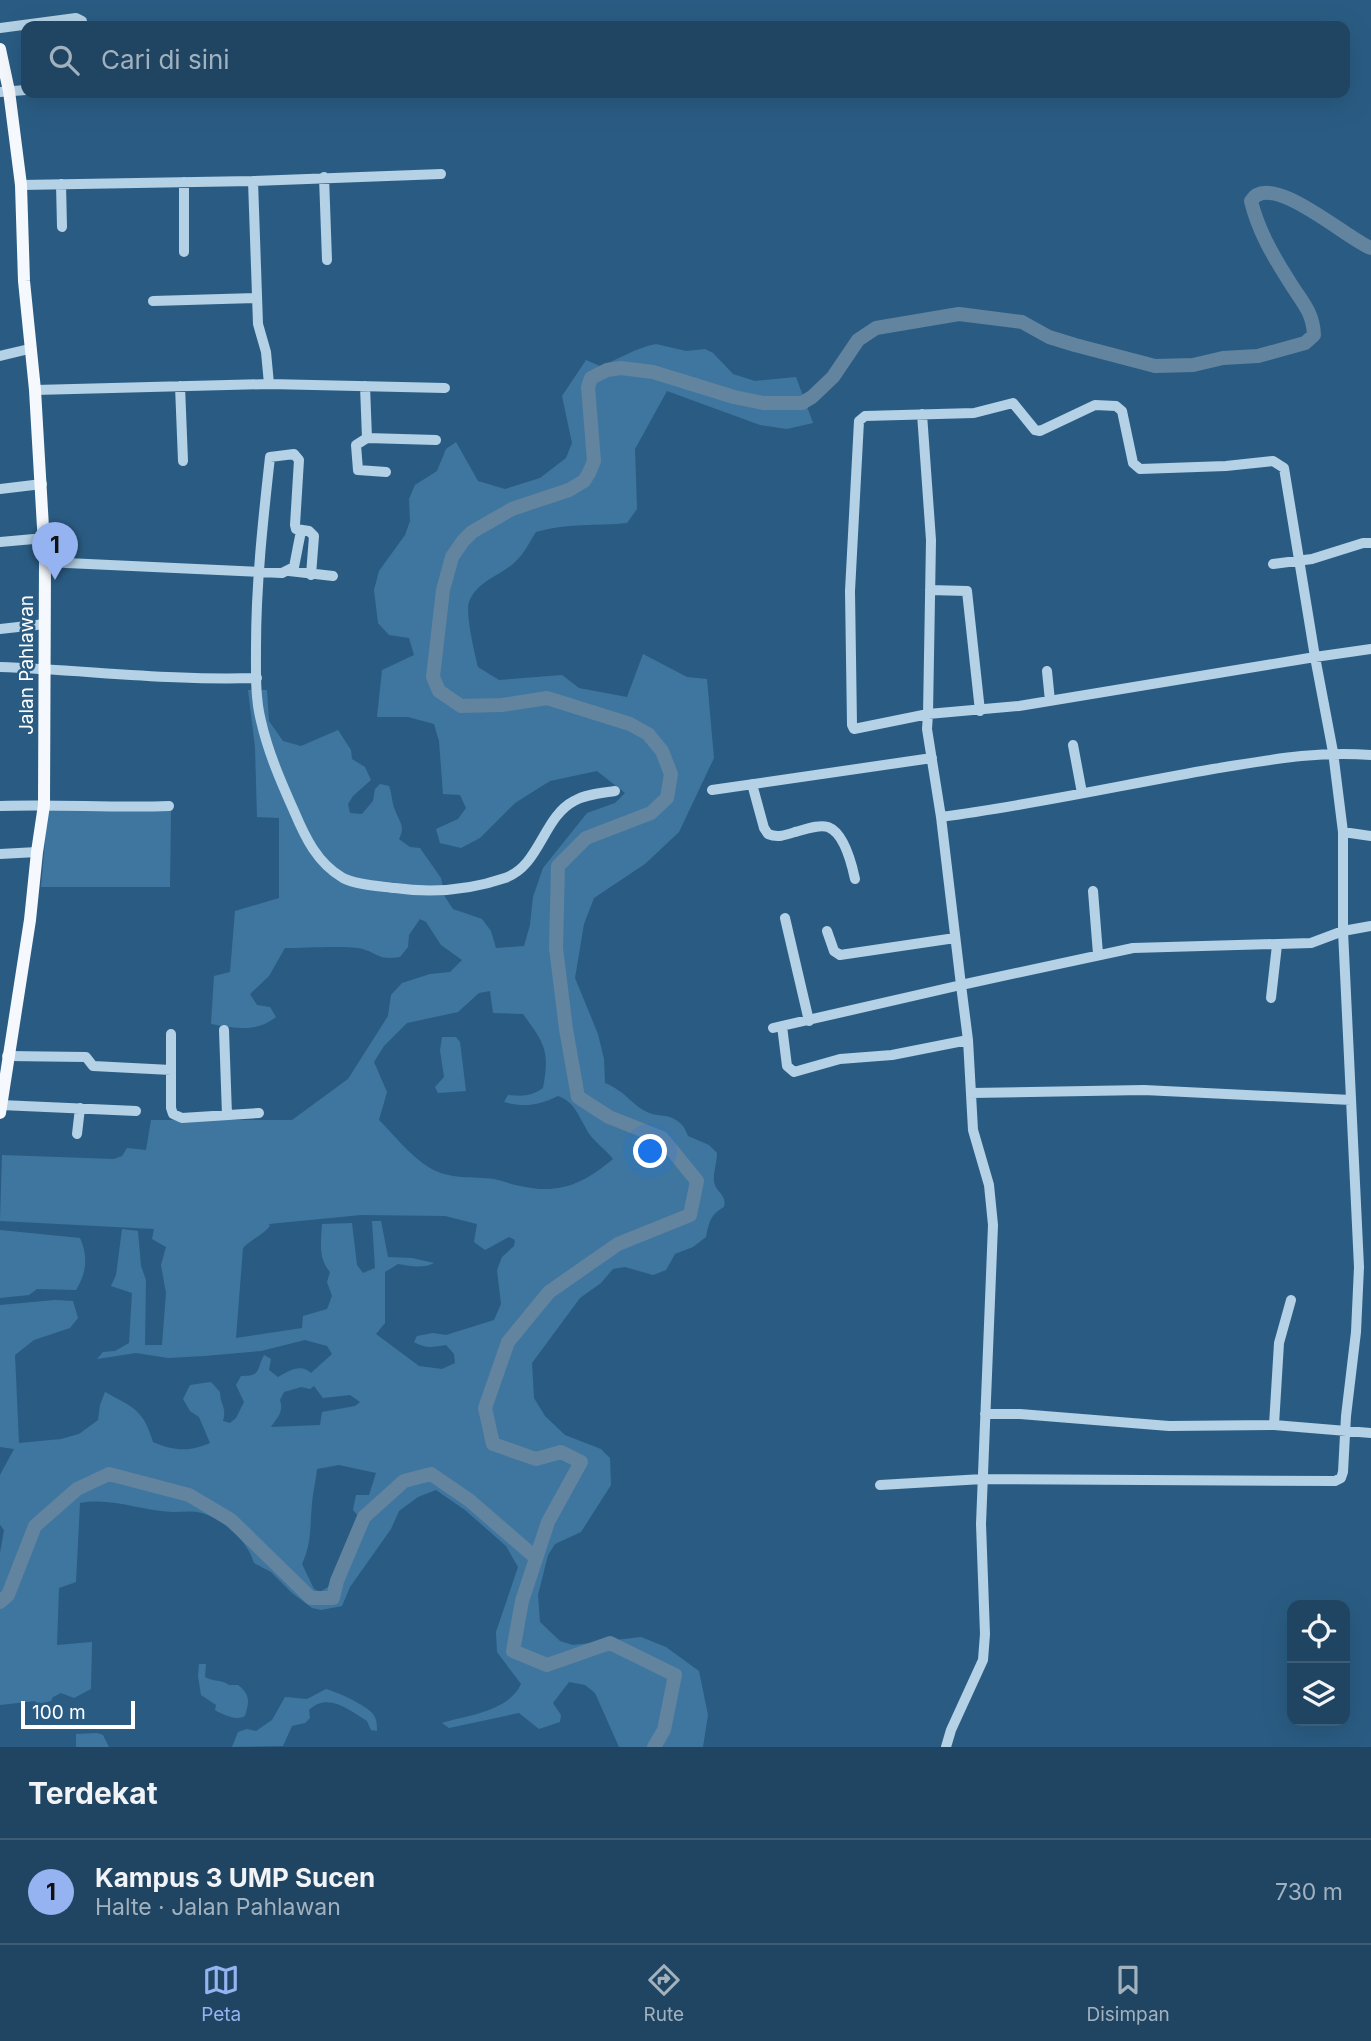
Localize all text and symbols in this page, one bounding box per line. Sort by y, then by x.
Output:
search box [21,21,1350,98]
icon: search [45,41,83,79]
text: Cari di sini [101,44,230,75]
pin: 1 [32,522,78,580]
street label: Jalan Pahlawan [15,595,38,735]
your location [633,1134,667,1168]
map controls [1287,1600,1350,1726]
button: locate [1287,1600,1350,1663]
button: layers [1287,1663,1350,1726]
scale bar [21,1698,135,1730]
text: 100 m [32,1701,86,1724]
text: Terdekat [28,1775,158,1811]
text: Kampus 3 UMP Sucen [95,1862,375,1893]
text: 1 [46,1878,56,1906]
text: 730 m [1275,1878,1343,1906]
text: Halte · Jalan Pahlawan [95,1893,341,1921]
tab: Peta [201,1961,241,2026]
tab: Rute [644,1961,684,2026]
tab: Disimpan [1086,1961,1170,2026]

